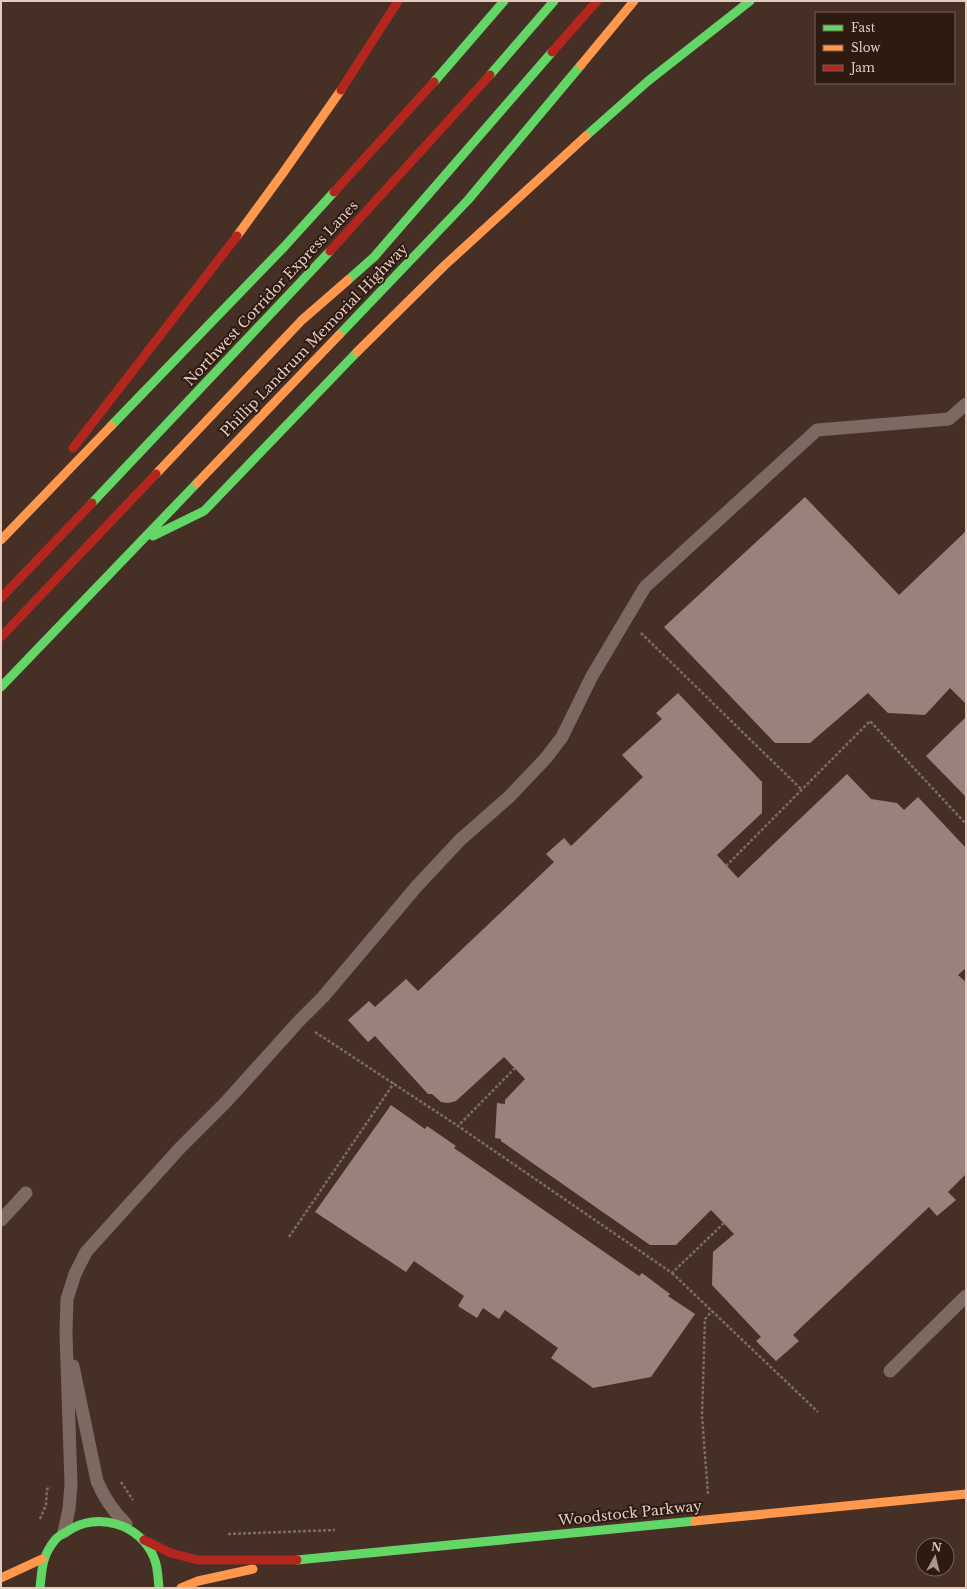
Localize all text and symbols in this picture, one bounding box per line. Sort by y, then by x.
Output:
legend [815,12,955,84]
text: Fast [851,20,876,35]
text: Slow [851,40,881,55]
text: Jam [849,60,875,75]
street label: Northwest Corridor Express Lanes [180,197,362,389]
street label: Phillip Landrum Memorial Highway [216,239,412,441]
street label: Woodstock Parkway [556,1496,703,1530]
north arrow [915,1537,955,1577]
text: N [930,1539,943,1555]

